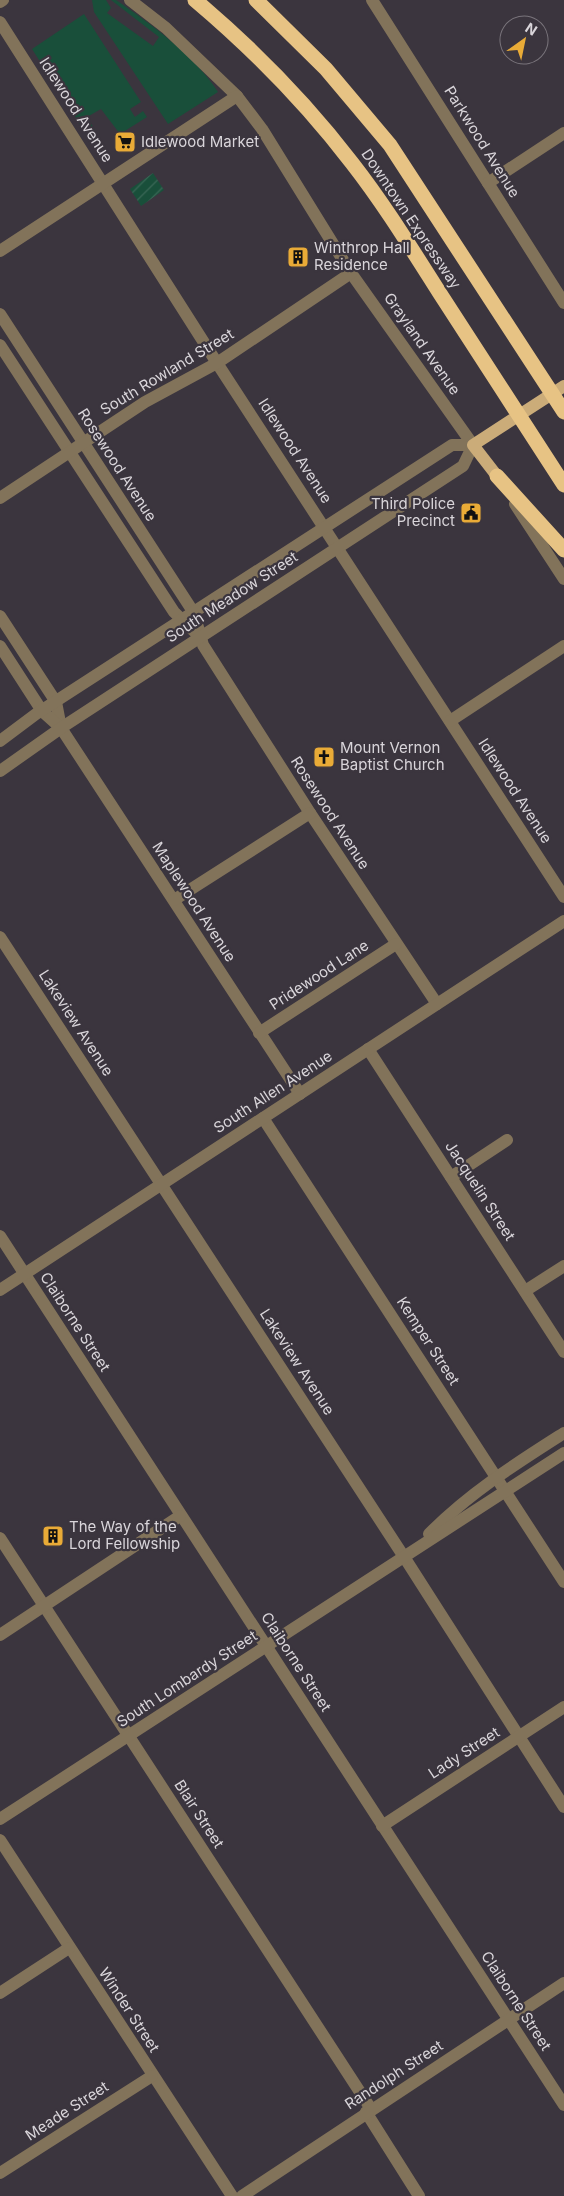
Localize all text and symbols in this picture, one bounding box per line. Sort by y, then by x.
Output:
north arrow [499,15,549,65]
text: N [522,19,540,39]
street label: Idlewood Avenue [35,54,117,166]
street label: Parkwood Avenue [440,82,524,201]
supermarket icon: Idlewood Market [113,130,137,154]
place label: Idlewood Market [141,132,259,151]
street label: Downtown Expressway [357,145,466,293]
place label: Winthrop Hall Residence [314,238,410,274]
building icon: Winthrop Hall Residence [286,245,310,269]
street label: Grayland Avenue [380,289,465,399]
street label: South Rowland Street [96,324,237,419]
street label: Idlewood Avenue [254,395,336,507]
street label: Rosewood Avenue [74,405,161,525]
place label: Third Police Precinct [371,494,455,530]
public building icon: Third Police Precinct [459,501,483,525]
street label: South Meadow Street [162,547,301,646]
street label: Idlewood Avenue [474,735,556,847]
place label: Mount Vernon Baptist Church [340,738,445,774]
church icon: Mount Vernon Baptist Church [312,745,336,769]
street label: Rosewood Avenue [287,753,374,873]
street label: Maplewood Avenue [149,838,240,965]
street label: Pridewood Lane [265,935,372,1014]
street label: Lakeview Avenue [35,966,118,1079]
street label: South Allen Avenue [210,1046,336,1137]
street label: Jacquelin Street [441,1137,520,1244]
street label: Claiborne Street [36,1268,115,1375]
street label: Kemper Street [393,1293,464,1389]
street label: Lakeview Avenue [256,1305,339,1418]
place label: The Way of the Lord Fellowship [69,1517,180,1553]
building icon: The Way of the Lord Fellowship [41,1524,65,1548]
street label: Claiborne Street [257,1608,336,1715]
street label: South Lombardy Street [113,1626,261,1731]
street label: Lady Street [425,1722,503,1783]
street label: Blair Street [170,1776,229,1852]
street label: Claiborne Street [477,1947,556,2054]
street label: Winder Street [95,1964,164,2056]
street label: Randolph Street [341,2036,446,2113]
street label: Meade Street [22,2077,112,2145]

